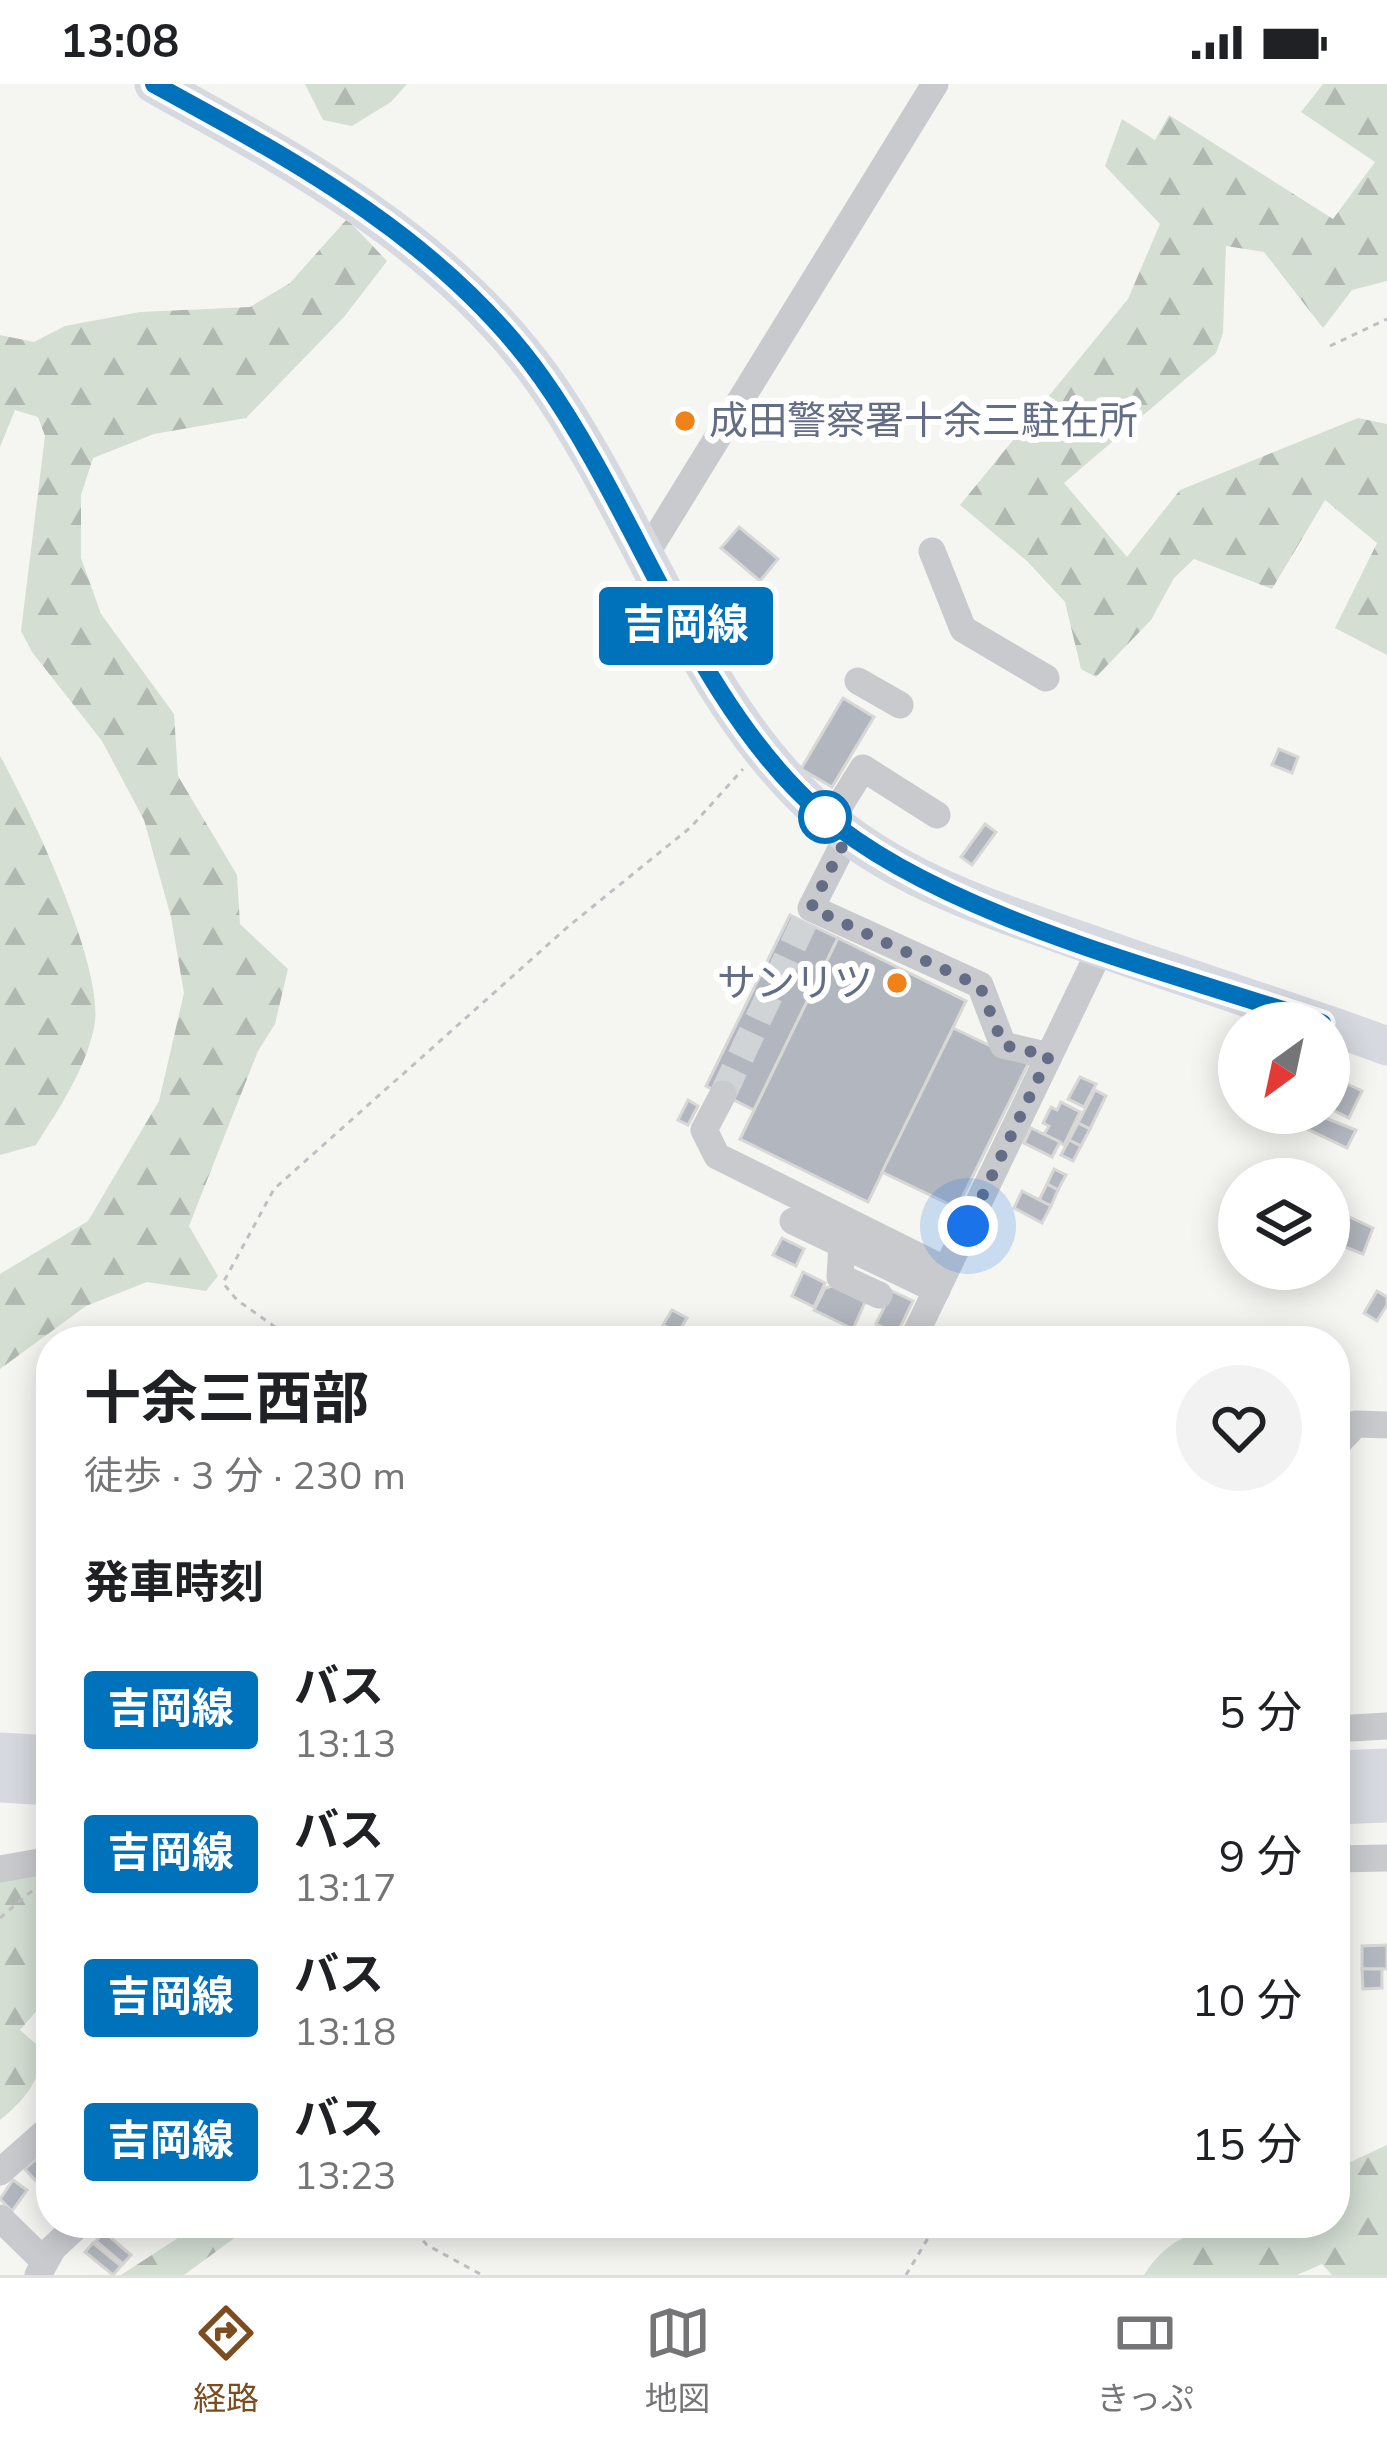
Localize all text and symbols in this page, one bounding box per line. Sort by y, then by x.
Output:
text: 13:08 [60,12,179,73]
place label: 成田警察署十余三駐在所 [709,395,1138,448]
marker: 成田警察署十余三駐在所 [672,408,698,434]
line badge: 吉岡線 [617,587,755,665]
text: 吉岡線 [623,597,749,654]
unlabelled marker [800,792,850,842]
place label: サンリツ [717,957,873,1010]
marker: サンリツ [884,970,910,996]
north arrow [1218,1002,1350,1134]
map controls [1218,1002,1350,1290]
button: layers [1218,1158,1350,1290]
your location [938,1196,998,1256]
text: 十余三西部 [84,1360,369,1438]
button: heart [1176,1365,1302,1491]
text: 徒歩 · 3 分 · 230 m [84,1450,406,1503]
text: 発車時刻 [84,1553,264,1614]
text: バス [294,1657,384,1718]
text: 吉岡線 [108,1681,234,1738]
text: 5 分 [1218,1683,1302,1744]
text: 13:13 [294,1718,397,1771]
text: バス [294,1801,384,1862]
text: 吉岡線 [108,1825,234,1882]
text: 9 分 [1218,1827,1302,1888]
text: 13:17 [294,1862,397,1915]
text: バス [294,1945,384,2006]
text: 吉岡線 [108,1969,234,2026]
text: 10 分 [1191,1971,1302,2032]
text: 13:18 [294,2006,397,2059]
text: バス [294,2089,384,2150]
text: 吉岡線 [108,2113,234,2170]
text: 15 分 [1191,2115,1302,2176]
text: 13:23 [294,2150,397,2203]
tab: 経路 [193,2300,259,2422]
tab: 地図 [645,2300,711,2422]
tab: きっぷ [1096,2300,1194,2422]

